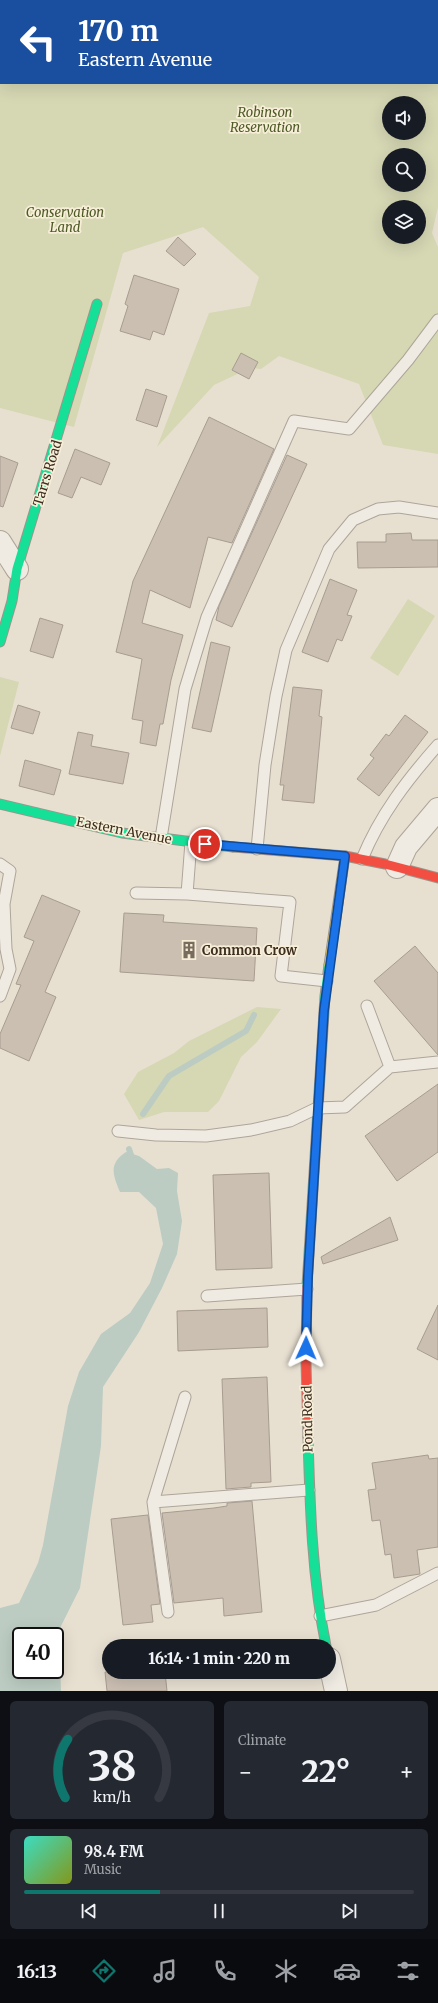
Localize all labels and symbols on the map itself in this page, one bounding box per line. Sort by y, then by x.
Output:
park label: Robinson Reservation [230,104,300,136]
park label: Conservation Land [26,204,104,236]
street label: Tarrs Road [29,438,66,508]
street label: Eastern Avenue [75,813,173,848]
pin [188,827,222,861]
building icon: Common Crow [179,940,199,960]
place label: Common Crow [202,942,298,959]
position arrow [285,1327,327,1369]
street label: Pond Road [298,1385,317,1453]
speed limit sign: 40 [12,1627,64,1679]

